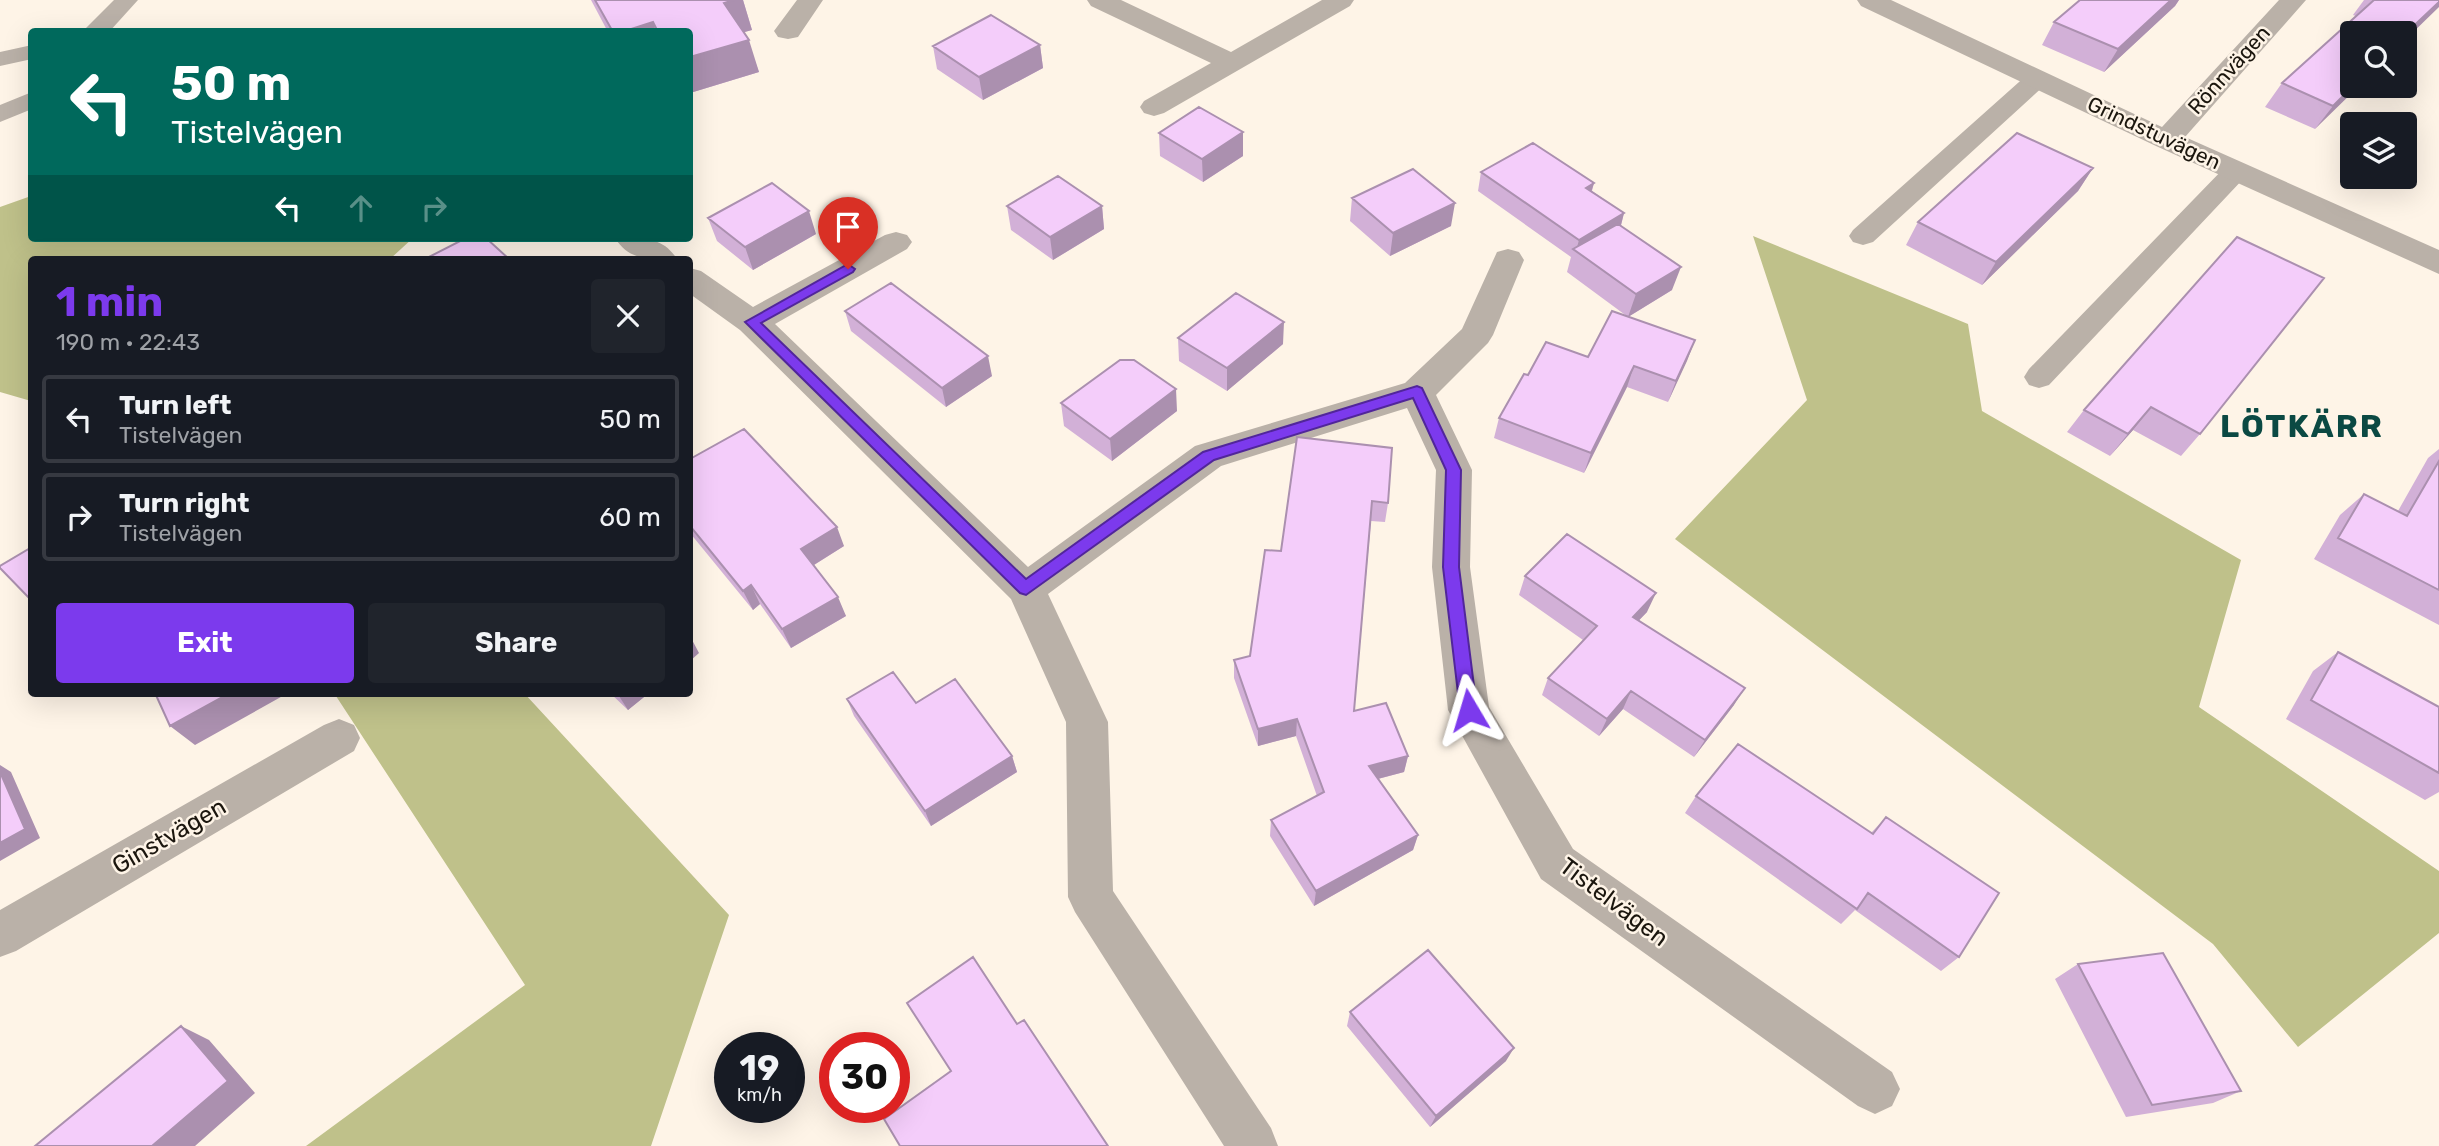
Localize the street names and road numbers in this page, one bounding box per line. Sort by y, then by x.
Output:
street label: Rönnvägen [2182,20,2275,119]
street label: Grindstuvägen [2084,91,2225,174]
street label: Ginstvägen [107,792,231,880]
street label: Tistelvägen [1554,852,1674,952]

